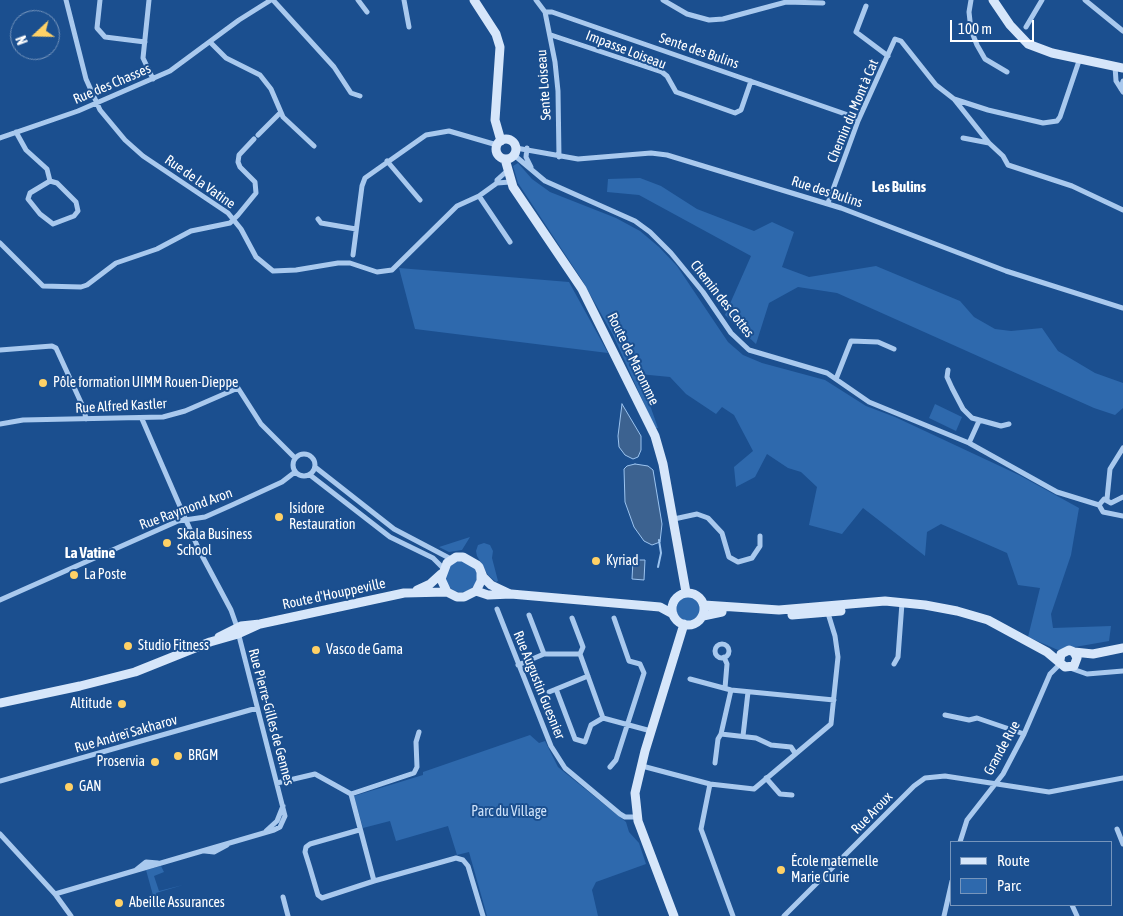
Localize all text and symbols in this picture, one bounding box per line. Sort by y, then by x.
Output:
north arrow [10,10,60,60]
scale bar [953,10,1037,42]
text: 100 m [958,20,992,37]
street label: Impasse Loiseau [583,27,669,73]
street label: Sente des Bulins [657,30,741,72]
text: N [13,33,31,47]
street label: Sente Loiseau [533,49,555,121]
street label: Chemin du Mont à Cat [824,57,882,165]
street label: Rue des Chasses [71,60,153,108]
street label: Rue de la Vatine [161,151,239,213]
street label: Rue des Bulins [789,173,865,211]
district label: Les Bulins [872,178,926,196]
street label: Chemin des Cottes [687,257,757,341]
street label: Route de Maromme [603,310,663,408]
place label: Pôle formation UIMM Rouen-Dieppe [53,375,238,391]
marker: Pôle formation UIMM Rouen-Dieppe [37,377,49,389]
street label: Rue Alfred Kastler [75,395,167,417]
street label: Rue Raymond Aron [137,484,235,534]
place label: Isidore Restauration [289,501,356,534]
marker: Isidore Restauration [273,511,285,523]
place label: Skala Business School [177,527,252,560]
marker: Skala Business School [161,537,173,549]
district label: La Vatine [65,544,115,562]
place label: Kyriad [606,553,639,569]
marker: Kyriad [590,555,602,567]
place label: La Poste [84,567,126,583]
marker: La Poste [68,569,80,581]
street label: Route d'Houppeville [281,575,387,613]
street label: Rue Augustin Guesnier [510,628,568,742]
place label: Studio Fitness [138,638,209,654]
marker: Studio Fitness [122,640,134,652]
place label: Vasco de Gama [326,642,403,658]
marker: Vasco de Gama [310,644,322,656]
street label: Rue Pierre-Gilles de Gennes [245,647,297,787]
place label: Altitude [70,696,112,712]
marker: Altitude [116,698,128,710]
street label: Rue Andreï Sakharov [73,711,179,757]
street label: Grande Rue [980,718,1024,778]
place label: BRGM [188,748,218,764]
marker: BRGM [172,750,184,762]
place label: Proservia [97,754,145,770]
marker: Proservia [149,756,161,768]
place label: GAN [79,779,102,795]
marker: GAN [63,781,75,793]
street label: Rue Aroux [848,788,896,838]
park label: Parc du Village [471,804,547,820]
legend [950,841,1113,906]
text: Route [997,852,1030,869]
place label: École maternelle Marie Curie [791,854,878,886]
marker: École maternelle Marie Curie [775,864,787,876]
text: Parc [997,877,1021,894]
place label: Abeille Assurances [129,895,225,911]
marker: Abeille Assurances [113,897,125,909]

